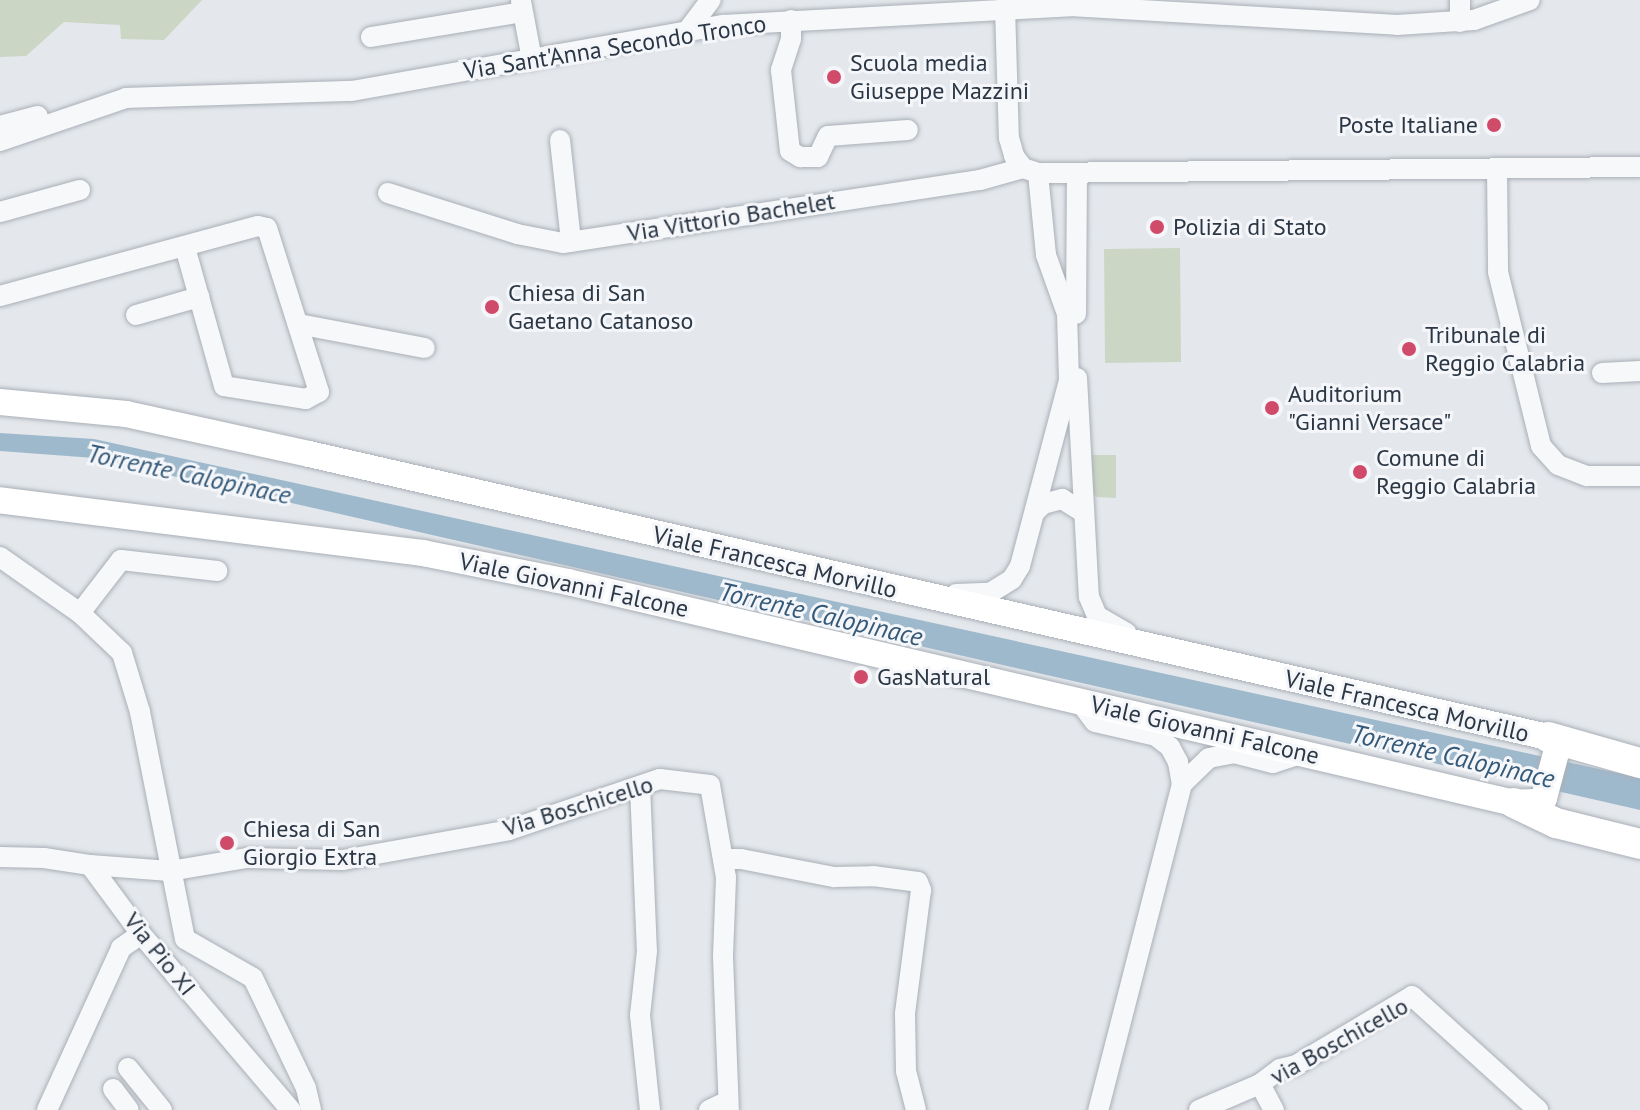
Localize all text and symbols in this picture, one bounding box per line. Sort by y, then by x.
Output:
street label: Via Sant'Anna Secondo Tronco [461,9,769,85]
place label: Scuola media Giuseppe Mazzini [850,49,1029,105]
marker: Scuola media Giuseppe Mazzini [825,68,843,86]
place label: Poste Italiane [1338,111,1478,139]
marker: Poste Italiane [1485,116,1503,134]
street label: Via Vittorio Bachelet [625,186,837,248]
place label: Polizia di Stato [1173,213,1327,241]
marker: Polizia di Stato [1148,218,1166,236]
place label: Chiesa di San Gaetano Catanoso [508,279,693,335]
marker: Chiesa di San Gaetano Catanoso [483,298,501,316]
place label: Tribunale di Reggio Calabria [1425,321,1585,377]
marker: Tribunale di Reggio Calabria [1400,340,1418,358]
place label: Auditorium "Gianni Versace" [1288,380,1452,436]
marker: Auditorium "Gianni Versace" [1263,399,1281,417]
water label: Torrente Calopinace [84,437,294,511]
place label: Comune di Reggio Calabria [1376,444,1536,500]
marker: Comune di Reggio Calabria [1351,463,1369,481]
street label: Viale Francesca Morvillo [650,520,900,604]
street label: Viale Giovanni Falcone [457,547,691,623]
water label: Torrente Calopinace [716,575,926,653]
place label: GasNatural [877,663,990,691]
street label: Viale Francesca Morvillo [1282,664,1532,748]
marker: GasNatural [852,668,870,686]
street label: Viale Giovanni Falcone [1088,690,1322,770]
water label: Torrente Calopinace [1348,717,1558,795]
street label: Via Boschicello [500,770,656,842]
place label: Chiesa di San Giorgio Extra [243,815,380,871]
marker: Chiesa di San Giorgio Extra [218,834,236,852]
street label: Via Pio XI [118,906,202,1002]
street label: via Boschicello [1265,991,1413,1091]

